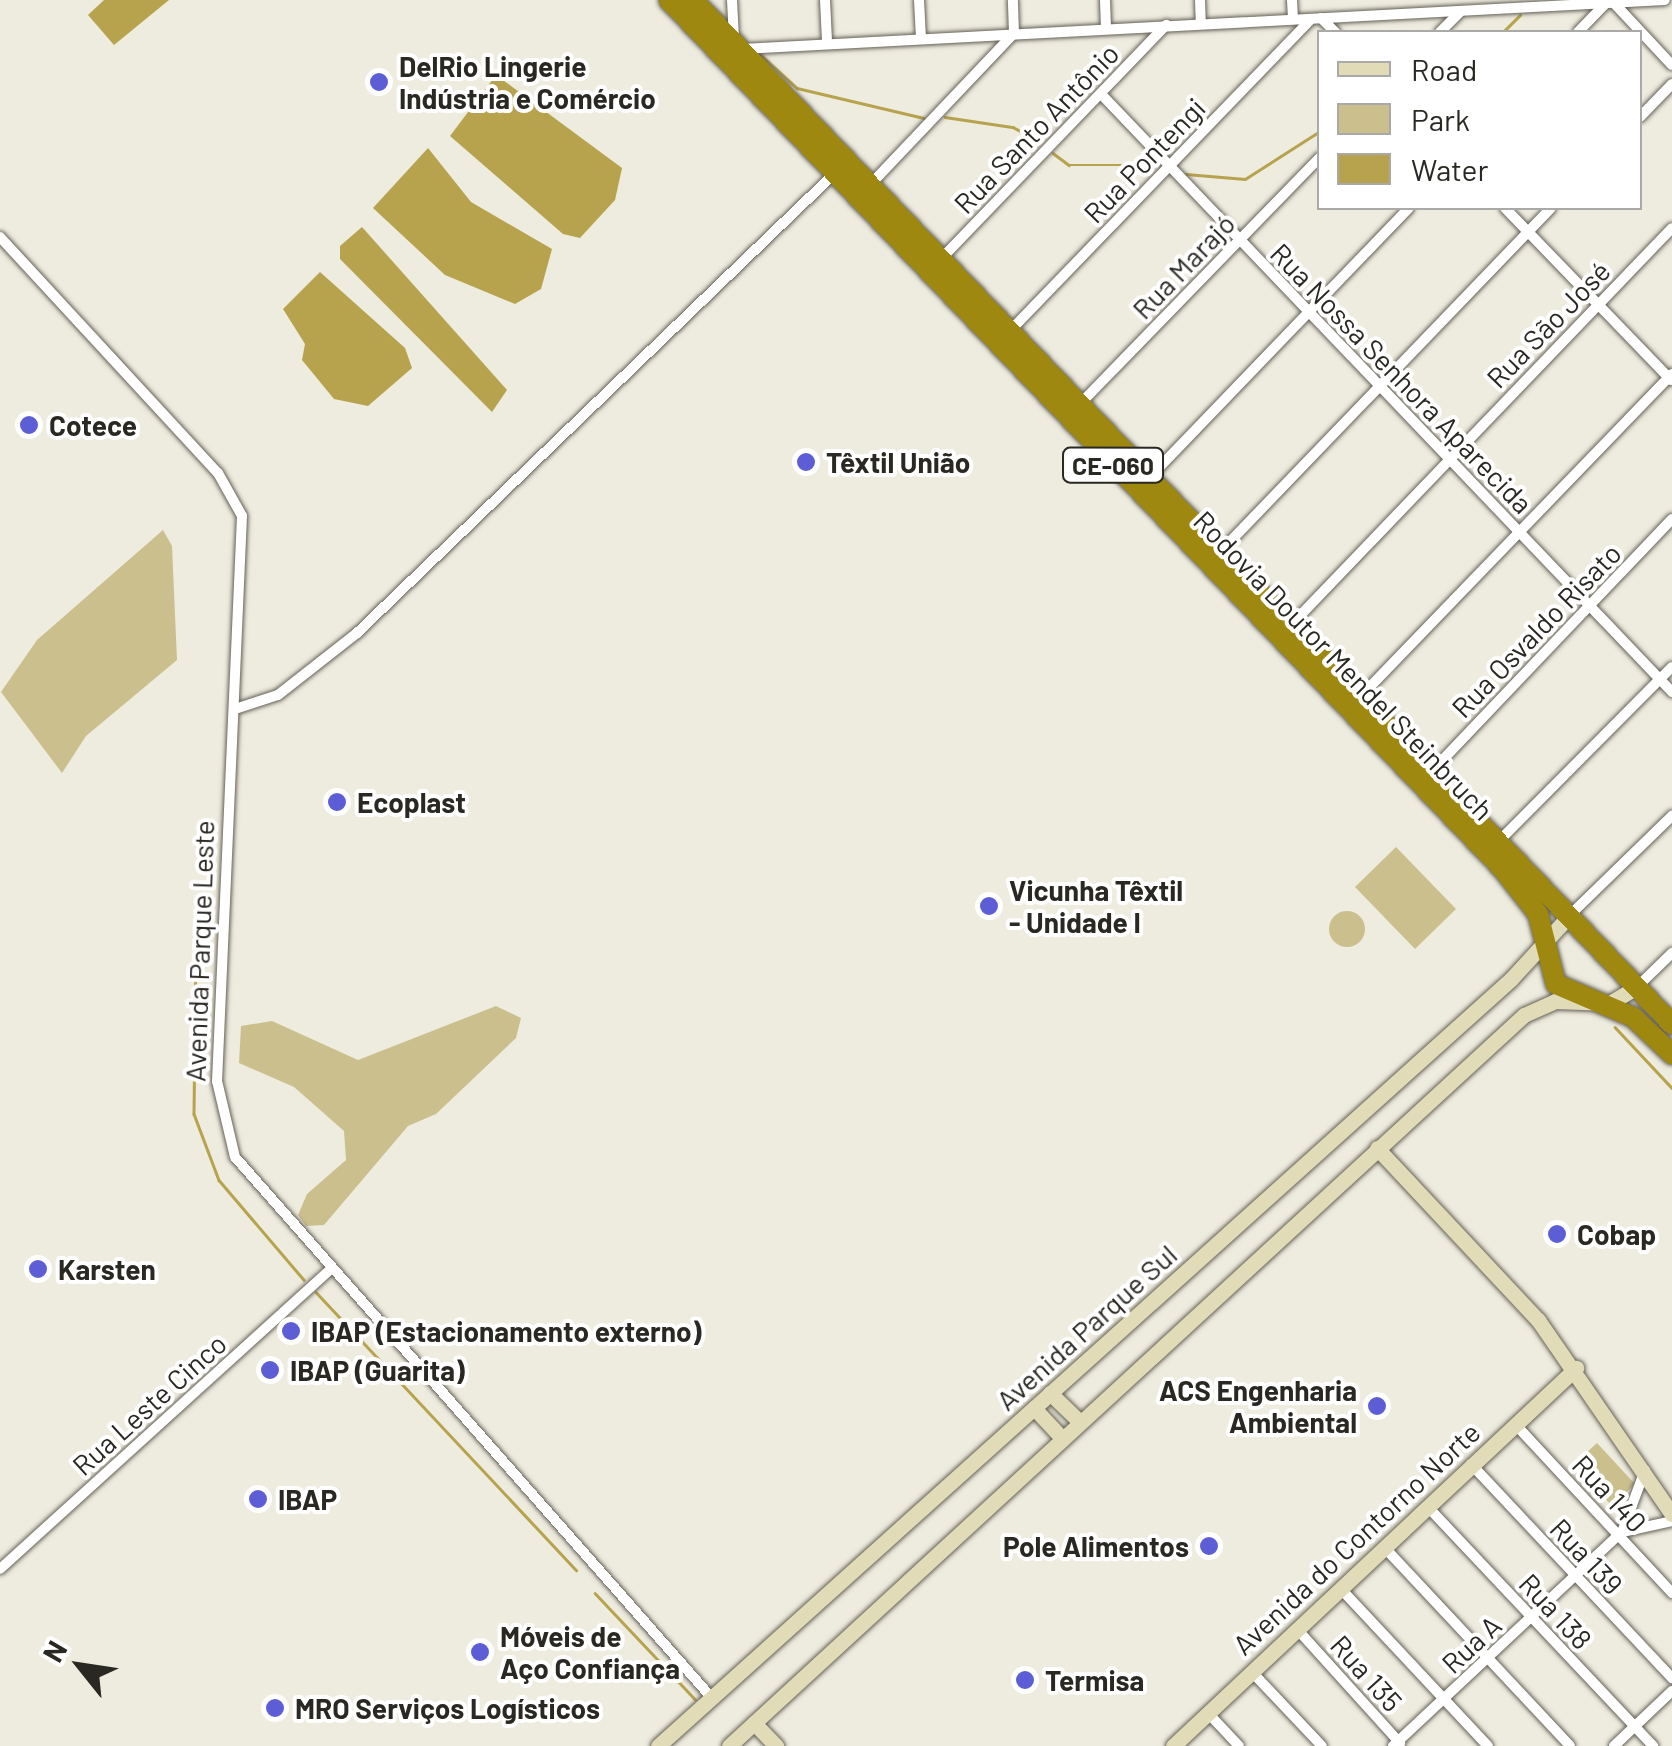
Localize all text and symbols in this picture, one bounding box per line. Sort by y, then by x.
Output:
legend [1317,30,1642,210]
street label: Rua Santo Antônio [947,36,1125,220]
place label: DelRio Lingerie Indústria e Comércio [399,49,656,115]
text: Road [1411,51,1477,87]
marker: DelRio Lingerie Indústria e Comércio [368,71,390,93]
street label: Rua Pontengi [1076,91,1212,229]
text: Park [1411,101,1470,137]
text: Water [1411,151,1489,187]
street label: Rua Marajó [1125,207,1241,325]
street label: Rua Nossa Senhora Aparecida [1264,236,1540,520]
street label: Rua São José [1479,254,1617,394]
place label: Cotece [49,408,137,442]
marker: Cotece [18,414,40,436]
place label: Têxtil União [826,445,970,479]
road number: CE-060 [1060,445,1166,485]
marker: Têxtil União [795,451,817,473]
street label: Rodovia Doutor Mendel Steinbruch [1187,504,1501,826]
street label: Rua Osvaldo Risato [1444,536,1628,724]
place label: Ecoplast [357,785,466,819]
marker: Ecoplast [326,791,348,813]
street label: Avenida Parque Leste [178,820,220,1082]
place label: Vicunha Têxtil - Unidade I [1009,873,1183,939]
marker: Vicunha Têxtil - Unidade I [978,895,1000,917]
place label: Cobap [1577,1217,1656,1251]
marker: Cobap [1546,1223,1568,1245]
street label: Avenida Parque Sul [989,1237,1183,1417]
place label: Karsten [58,1252,156,1286]
marker: Karsten [27,1258,49,1280]
place label: IBAP (Estacionamento externo) [311,1314,701,1348]
marker: IBAP (Estacionamento externo) [280,1320,302,1342]
street label: Rua Leste Cinco [65,1326,233,1482]
place label: IBAP (Guarita) [290,1353,465,1387]
marker: IBAP (Guarita) [259,1359,281,1381]
place label: ACS Engenharia Ambiental [1159,1373,1357,1439]
marker: ACS Engenharia Ambiental [1366,1395,1388,1417]
street label: Avenida do Contorno Norte [1226,1415,1486,1661]
street label: Rua 140 [1566,1447,1654,1539]
place label: IBAP [278,1482,337,1516]
marker: IBAP [247,1488,269,1510]
street label: Rua 139 [1544,1511,1630,1601]
place label: Pole Alimentos [1003,1529,1189,1563]
marker: Pole Alimentos [1198,1535,1220,1557]
street label: Rua 138 [1513,1566,1599,1656]
street label: Rua A [1434,1608,1508,1680]
north arrow [30,1616,130,1716]
place label: Móveis de Aço Confiança [500,1619,680,1685]
street label: Rua 135 [1324,1628,1410,1718]
text: N [35,1634,73,1668]
marker: Móveis de Aço Confiança [469,1641,491,1663]
place label: Termisa [1045,1663,1144,1697]
marker: Termisa [1014,1669,1036,1691]
place label: MRO Serviços Logísticos [295,1691,600,1725]
marker: MRO Serviços Logísticos [264,1697,286,1719]

